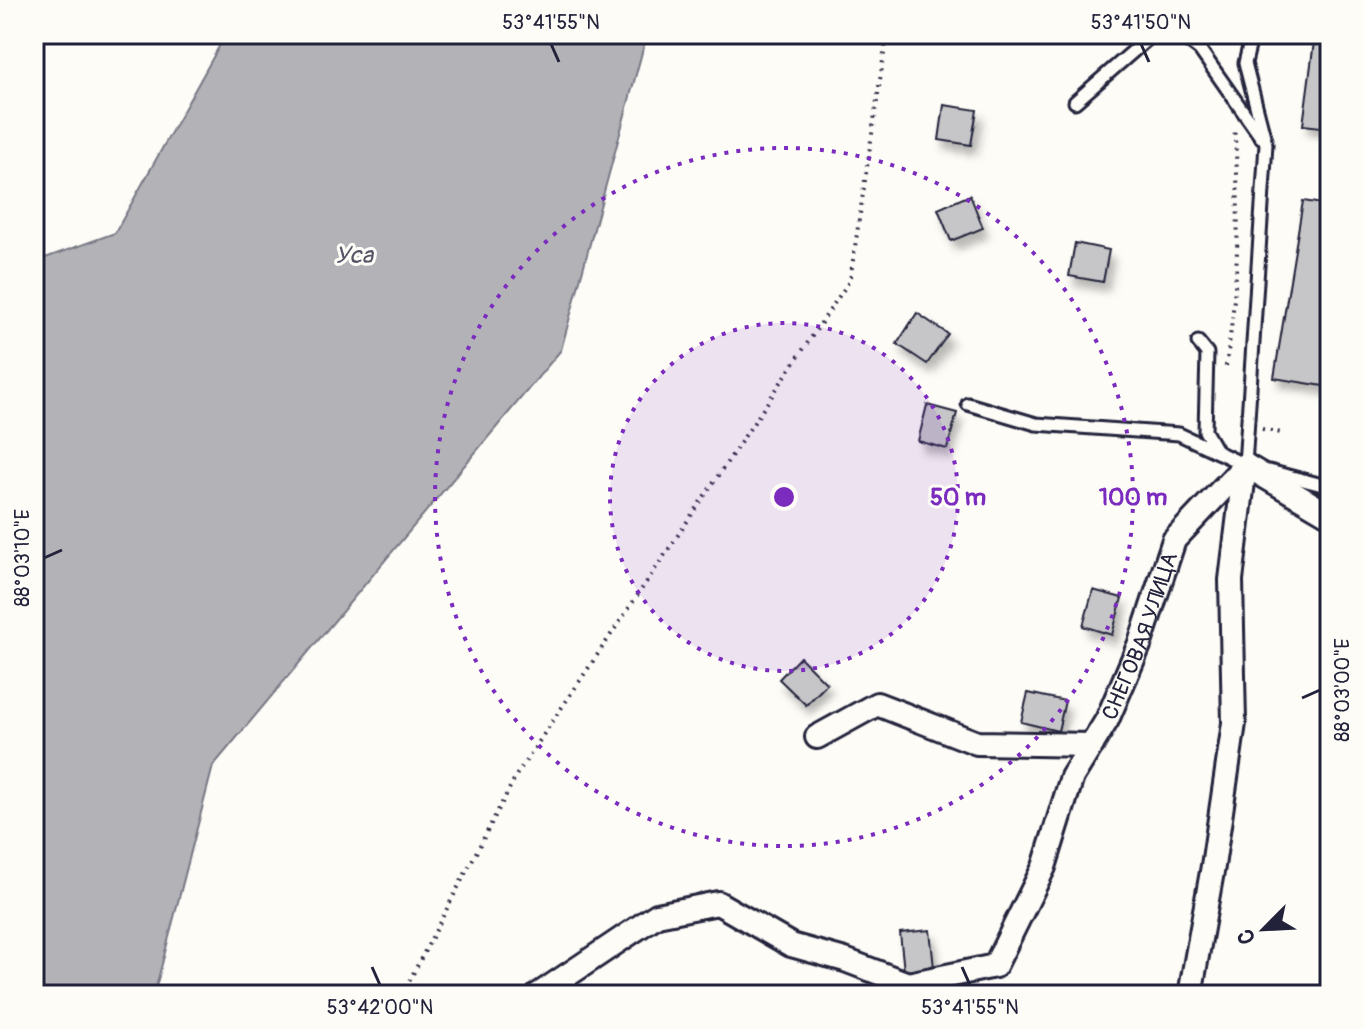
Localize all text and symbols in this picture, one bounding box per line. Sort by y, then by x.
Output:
text: 53°41'55"N [502,10,600,35]
text: 53°41'50"N [1091,10,1191,35]
water label: Уса [335,241,375,270]
centre of rings [770,483,798,511]
text: 50 m [930,483,986,512]
text: 100 m [1099,483,1167,512]
text: 88°03'10"E [10,509,35,607]
street label: СНЕГОВАЯ УЛИЦА [1096,549,1184,724]
text: 88°03'00"E [1330,638,1355,742]
north arrow [1224,889,1304,969]
text: С [1231,924,1262,949]
text: 53°42'00"N [327,995,433,1020]
text: 53°41'55"N [921,995,1019,1020]

